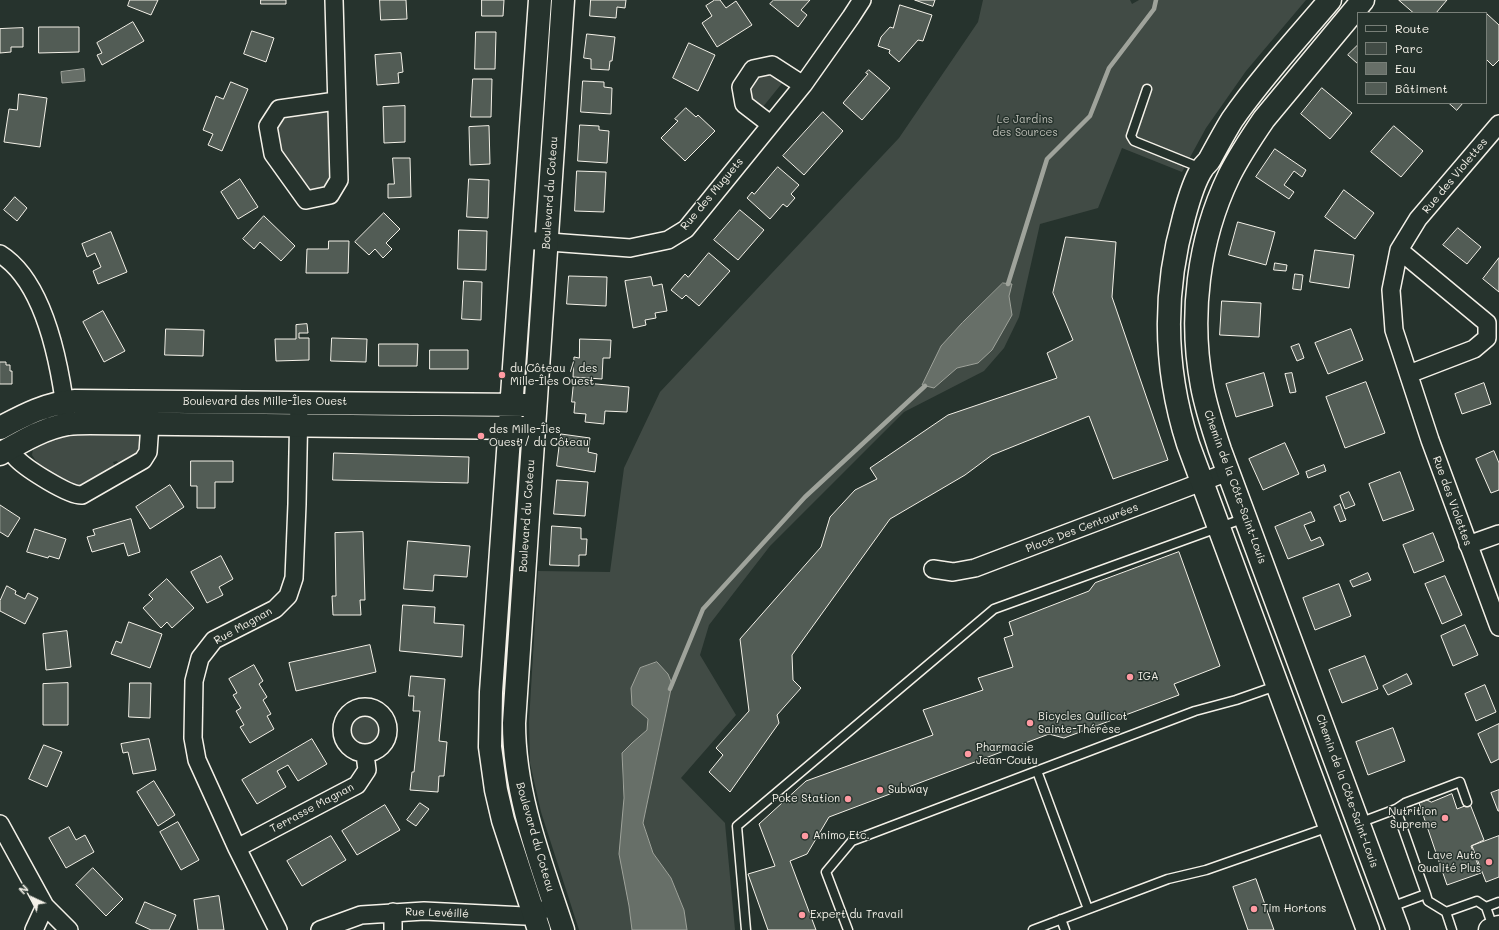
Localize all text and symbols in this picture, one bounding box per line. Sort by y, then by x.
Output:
legend [1357,12,1487,104]
text: Route [1395,20,1429,36]
text: Parc [1395,40,1423,56]
text: Eau [1395,60,1416,76]
text: Bâtiment [1395,80,1448,96]
park label: Le Jardins des Sources [992,113,1058,139]
street label: Boulevard du Coteau [539,136,561,250]
street label: Rue des Violettes [1420,136,1490,216]
street label: Rue des Muguets [678,155,746,233]
place label: du Côteau / des Mille-Îles Ouest [510,362,597,388]
marker: du Côteau / des Mille-Îles Ouest [497,370,507,380]
street label: Boulevard des Mille-Îles Ouest [183,395,347,409]
street label: Chemin de la Côte-Saint-Louis [1201,408,1269,566]
place label: des Mille-Îles Ouest / du Côteau [489,423,589,449]
marker: des Mille-Îles Ouest / du Côteau [476,431,486,441]
street label: Rue des Violettes [1430,454,1474,548]
street label: Boulevard du Coteau [516,459,538,573]
street label: Place Des Centaurées [1024,500,1140,556]
street label: Rue Magnan [212,605,274,647]
place label: IGA [1138,670,1159,684]
marker: IGA [1125,672,1135,682]
place label: Bicycles Quilicot Sainte-Thérèse [1038,710,1127,736]
street label: Chemin de la Côte-Saint-Louis [1313,712,1381,870]
marker: Bicycles Quilicot Sainte-Thérèse [1025,718,1035,728]
place label: Pharmacie Jean-Coutu [976,741,1038,767]
marker: Pharmacie Jean-Coutu [963,749,973,759]
street label: Terrasse Magnan [268,780,356,836]
street label: Boulevard du Coteau [513,781,557,893]
place label: Subway [888,783,928,797]
marker: Subway [875,785,885,795]
place label: Poke Station [772,792,840,806]
marker: Poke Station [843,794,853,804]
place label: Nutrition Supreme [1388,805,1437,831]
marker: Nutrition Supreme [1440,813,1450,823]
place label: Animo Etc. [813,829,870,843]
marker: Animo Etc. [800,831,810,841]
place label: Lave Auto Qualité Plus [1417,849,1481,875]
marker: Lave Auto Qualité Plus [1484,857,1494,867]
north arrow [12,878,52,918]
text: N [15,881,32,897]
place label: Tim Hortons [1262,902,1326,916]
marker: Tim Hortons [1249,904,1259,914]
street label: Rue Levéillé [405,905,469,921]
place label: Expert du Travail [810,908,903,922]
marker: Expert du Travail [797,910,807,920]

